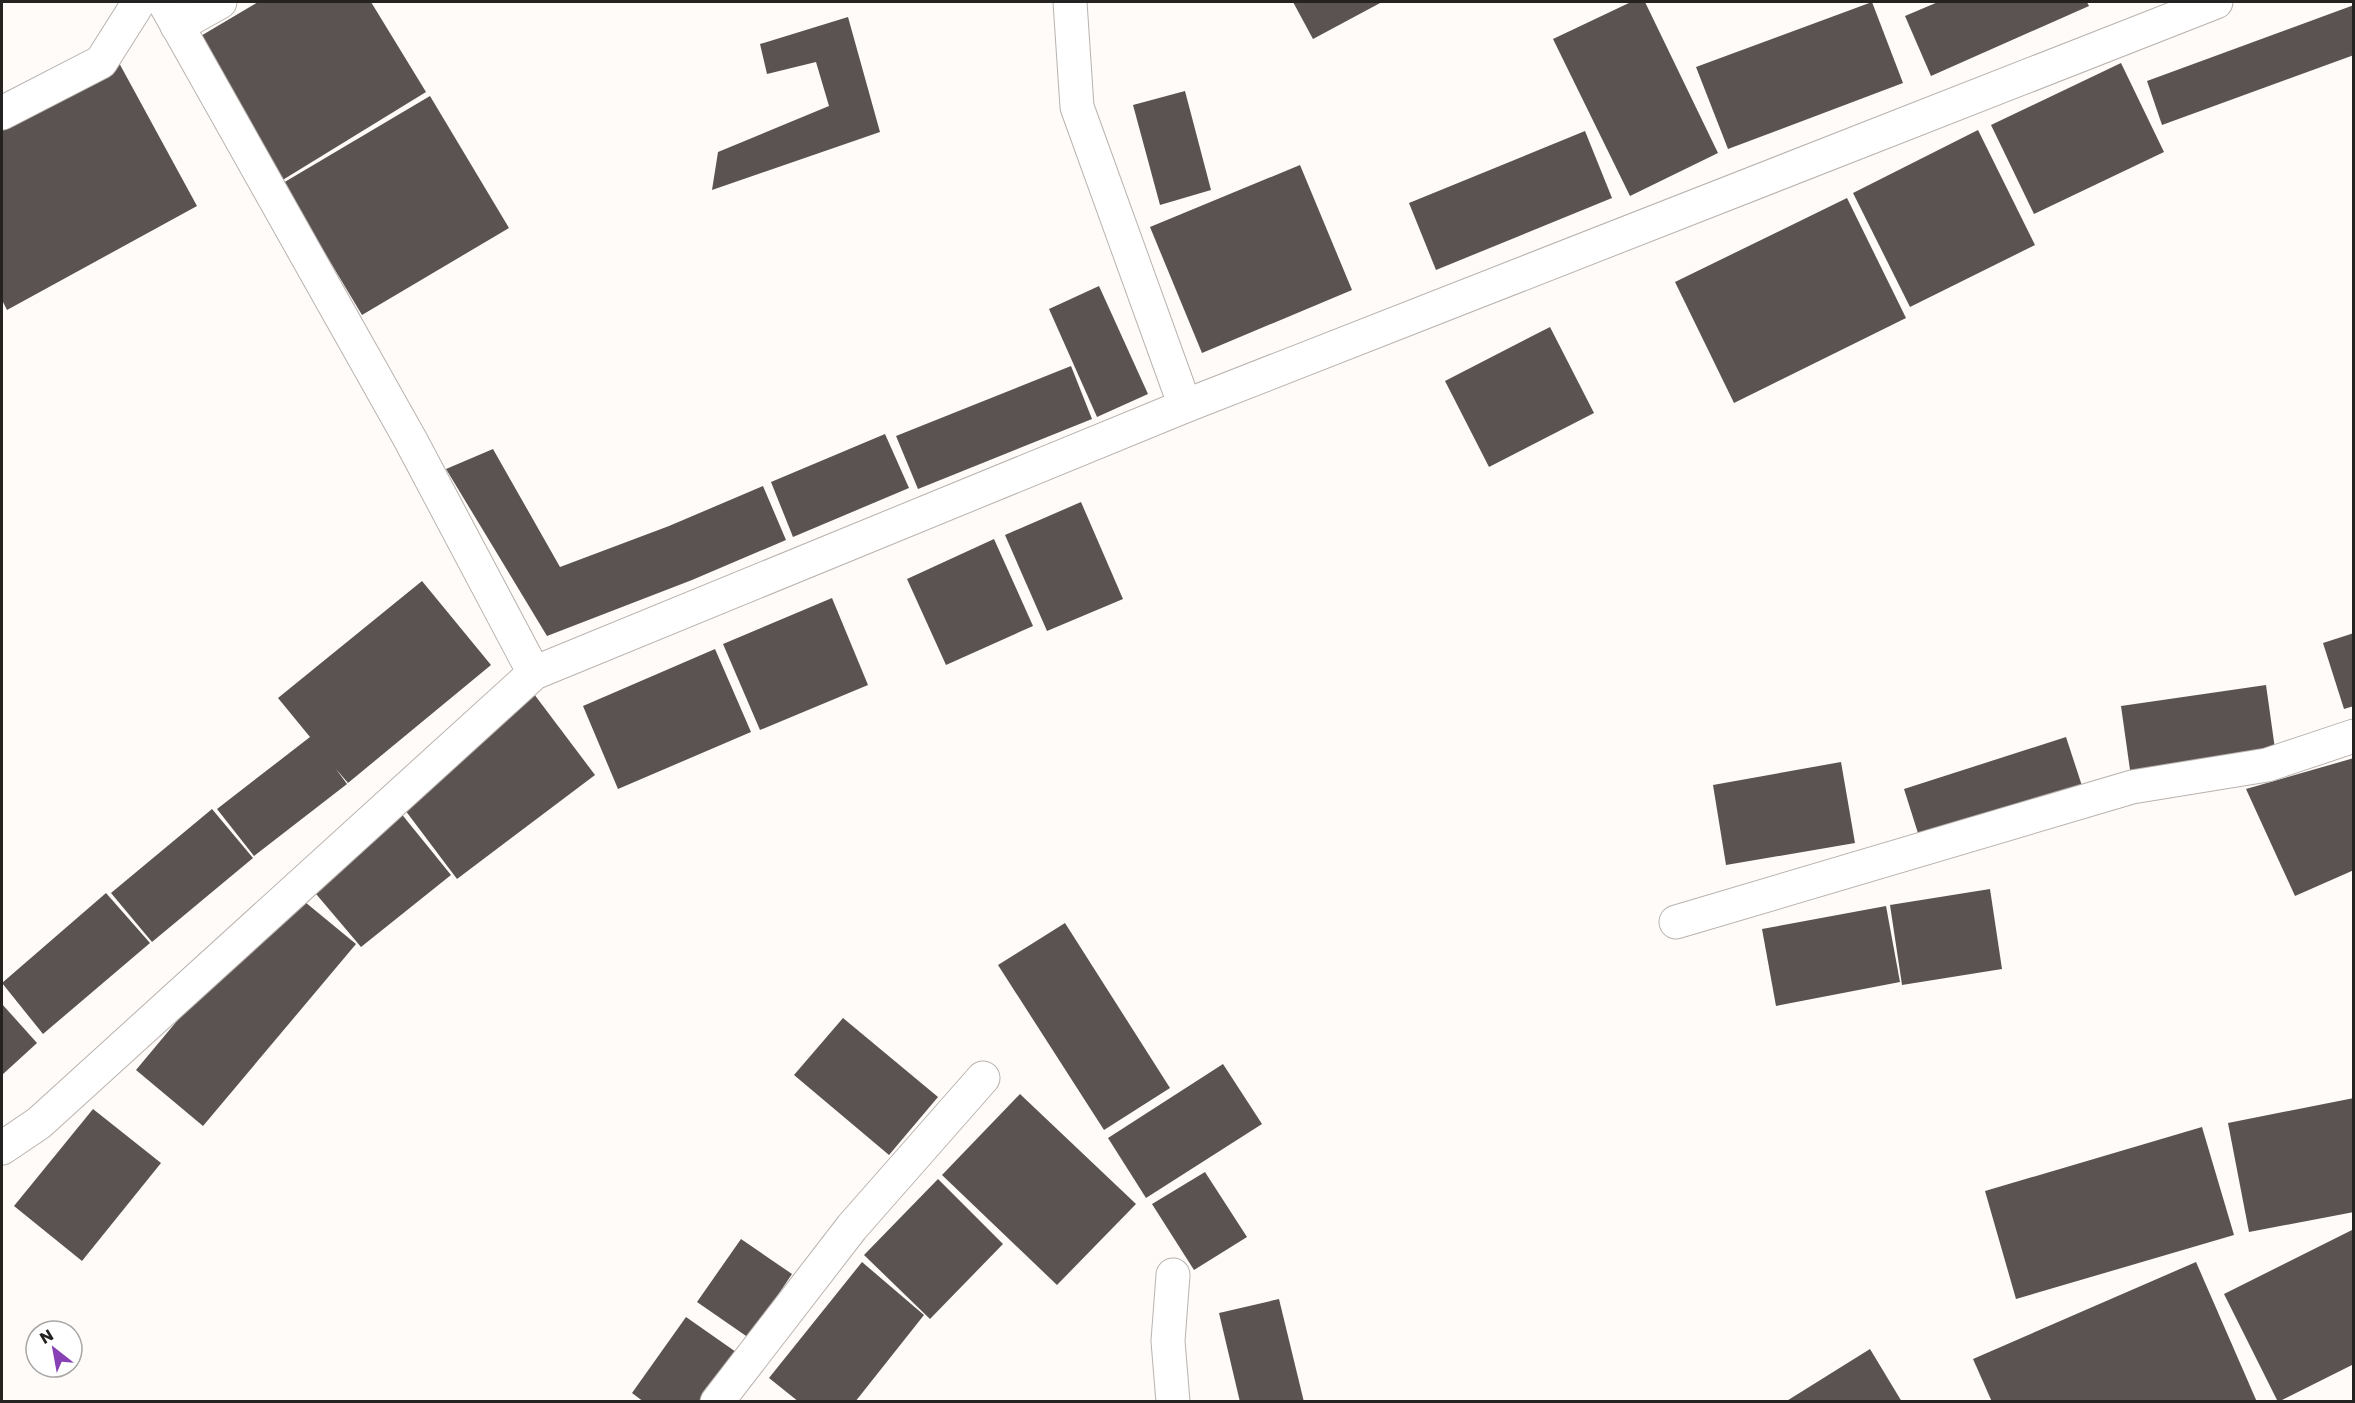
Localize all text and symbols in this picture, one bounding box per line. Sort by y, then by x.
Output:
north arrow [24,1319,84,1379]
text: N [35,1324,58,1350]

